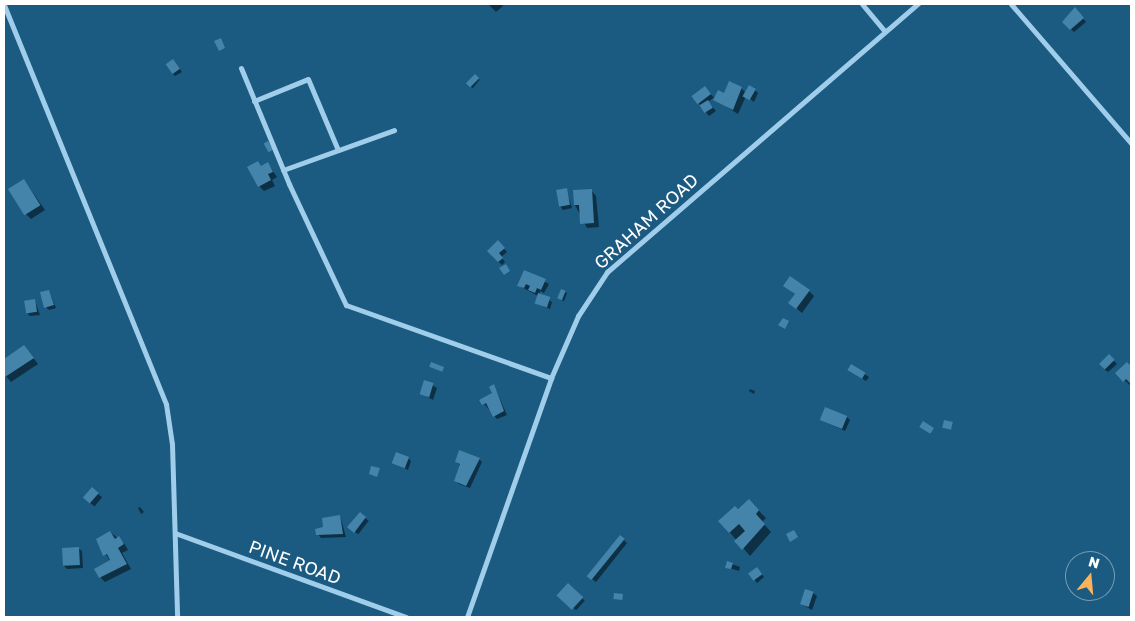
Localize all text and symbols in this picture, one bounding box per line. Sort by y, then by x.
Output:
street label: GRAHAM ROAD [590,169,702,273]
street label: PINE ROAD [246,535,344,589]
north arrow [1065,551,1115,601]
text: N [1087,552,1102,572]

